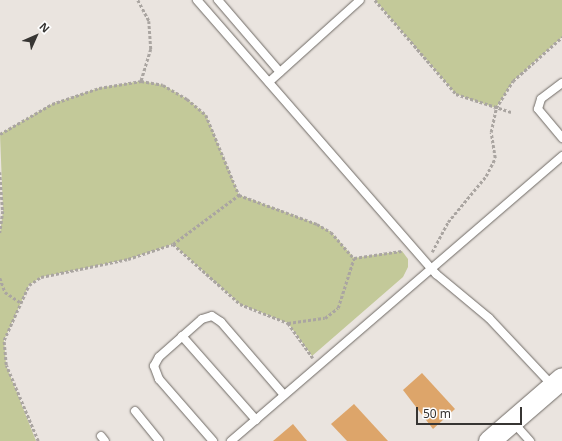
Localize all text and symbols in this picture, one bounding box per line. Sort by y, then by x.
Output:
north arrow [16,16,56,56]
text: N [36,19,53,36]
scale bar [418,399,524,425]
text: 50 m [423,405,451,422]

